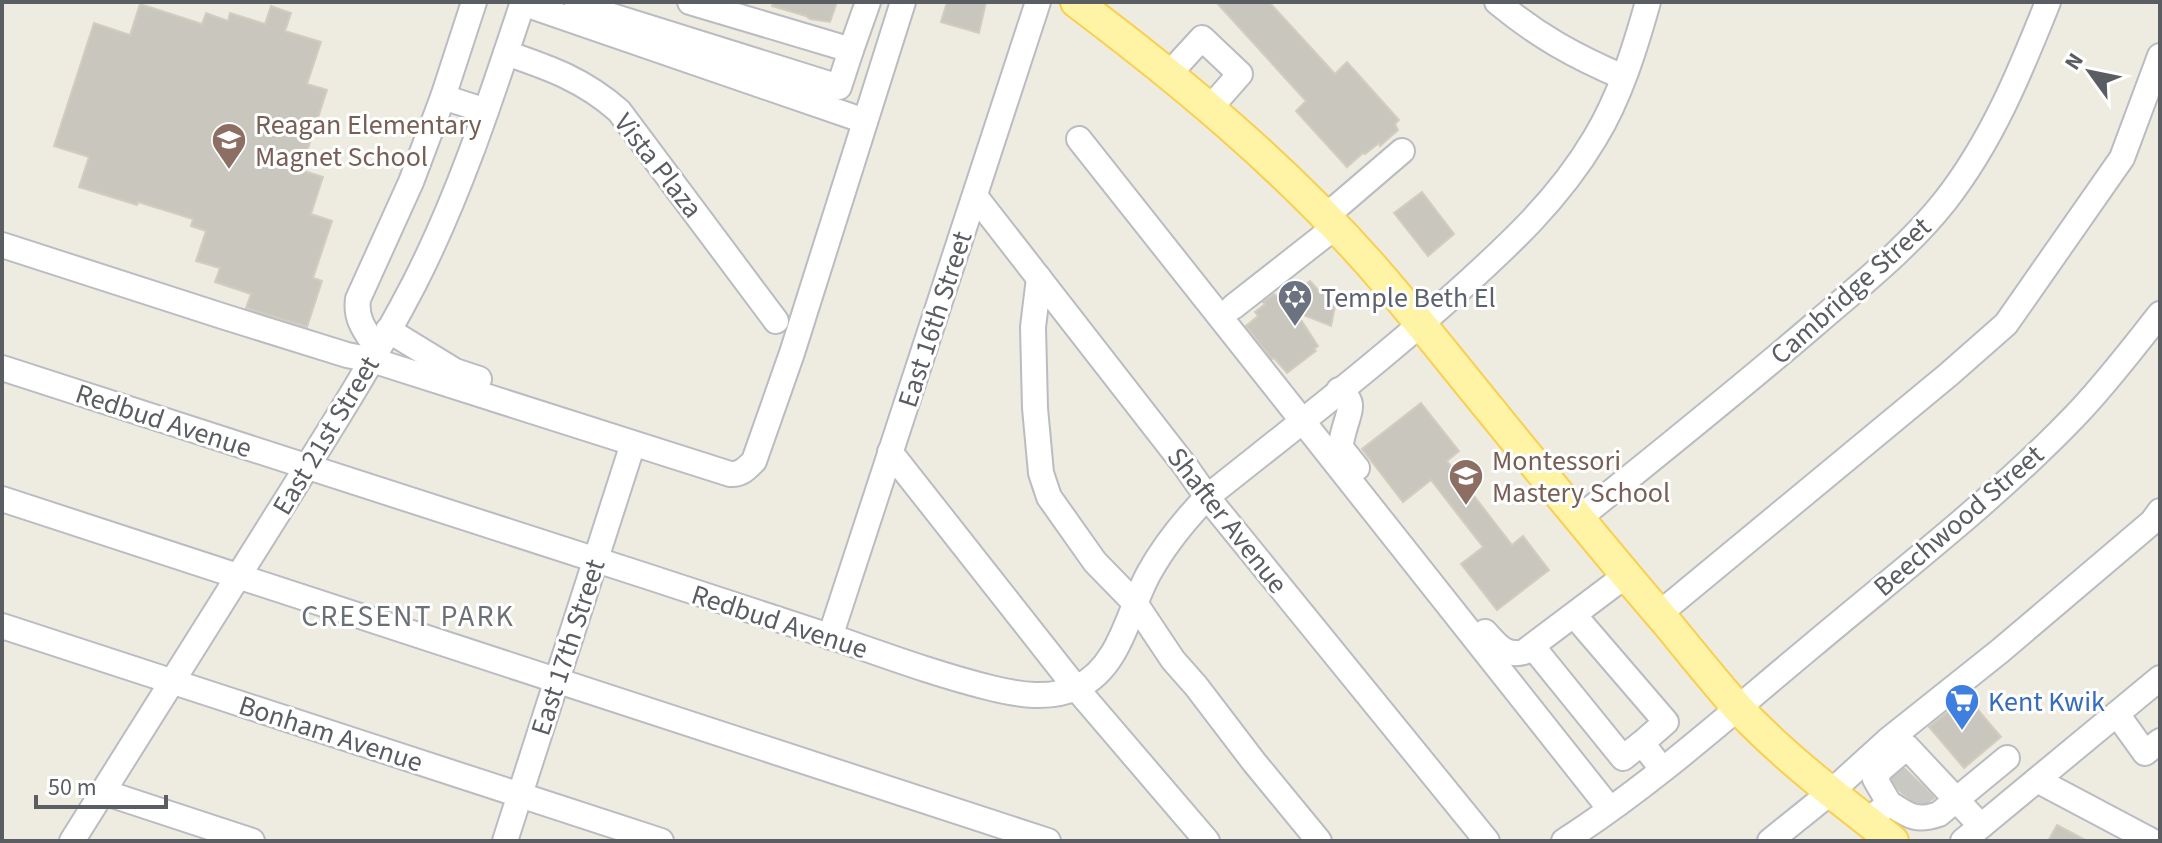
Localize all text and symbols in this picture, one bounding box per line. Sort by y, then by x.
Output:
north arrow [2050,32,2130,112]
text: N [2057,47,2091,77]
place label: Reagan Elementary Magnet School [255,105,482,177]
street label: Vista Plaza [604,105,712,227]
school or university icon: Reagan Elementary Magnet School [210,121,248,171]
street label: Cambridge Street [1761,207,1940,374]
street label: East 16th Street [888,225,982,413]
synagogue icon: Temple Beth El [1276,278,1314,328]
place label: Temple Beth El [1321,278,1496,318]
street label: East 21st Street [263,348,389,523]
street label: Redbud Avenue [70,374,257,468]
street label: Beechwood Street [1865,435,2053,606]
street label: Shafter Avenue [1157,439,1297,602]
place label: Montessori Mastery School [1492,441,1670,513]
school or university icon: Montessori Mastery School [1447,457,1485,507]
street label: East 17th Street [521,553,615,741]
street label: Redbud Avenue [686,575,873,669]
district label: CRESENT PARK [301,595,515,638]
supermarket icon: Kent Kwik [1943,682,1981,732]
place label: Kent Kwik [1988,682,2105,722]
street label: Bonham Avenue [233,685,428,783]
scale bar [36,759,166,809]
text: 50 m [48,770,97,805]

